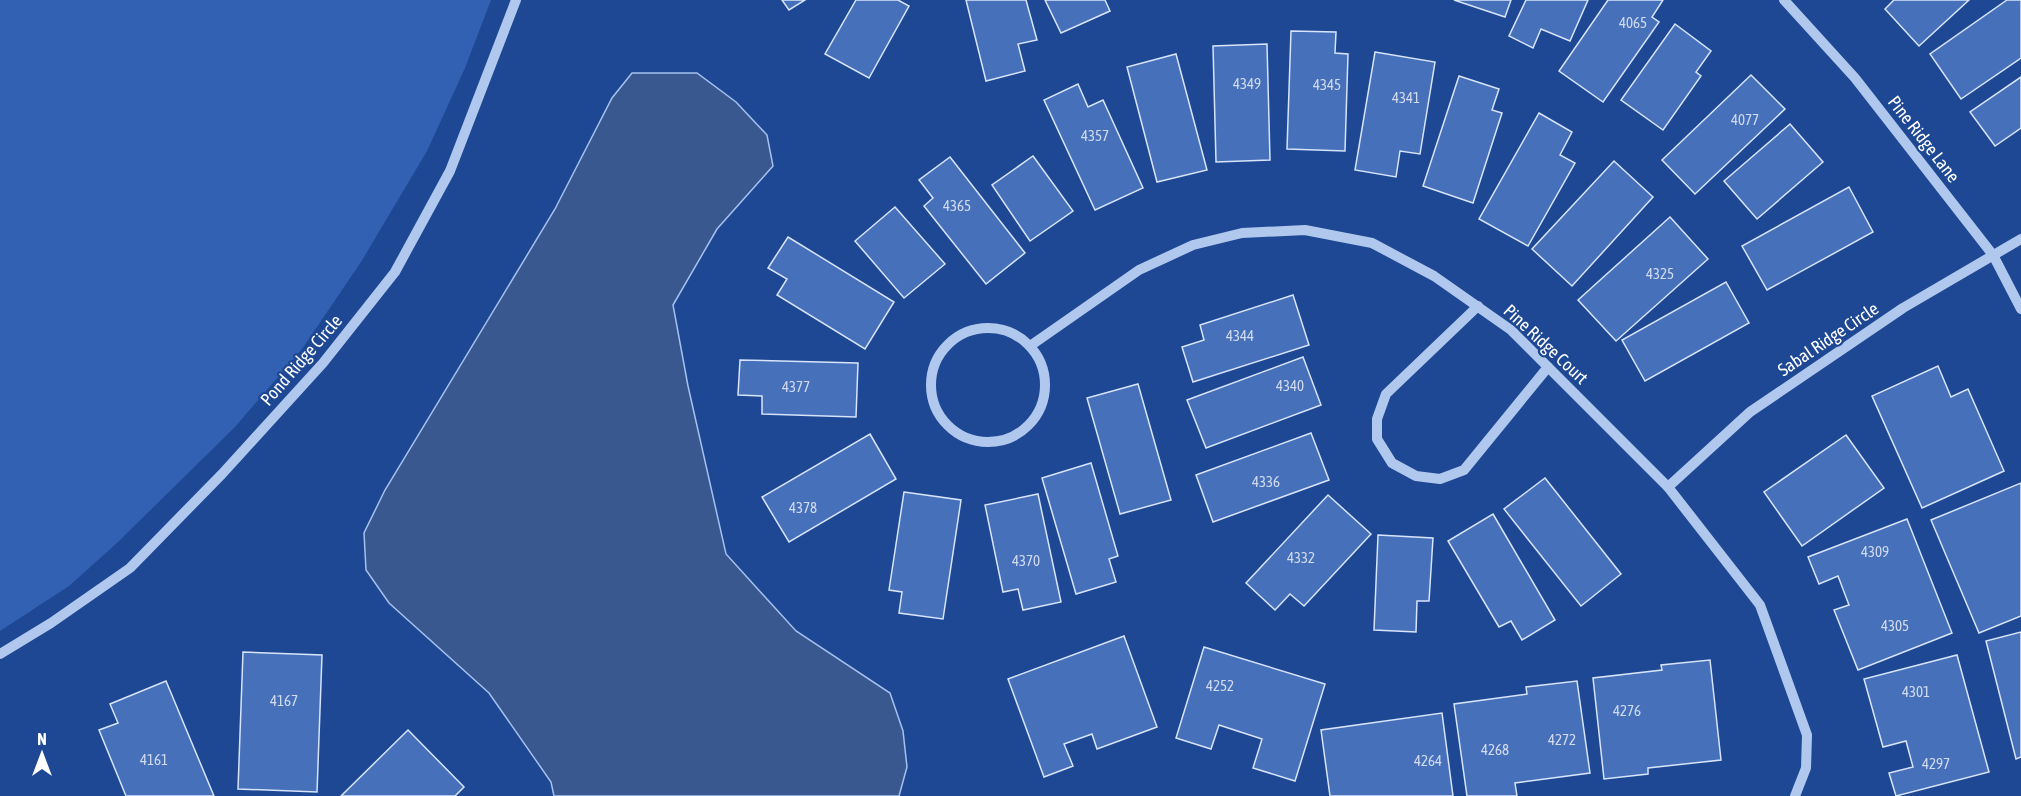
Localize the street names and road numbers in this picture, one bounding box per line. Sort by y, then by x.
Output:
street label: Pine Ridge Lane [1884,92,1964,186]
street label: Sabal Ridge Circle [1774,298,1882,380]
street label: Pine Ridge Court [1500,300,1592,388]
street label: Pond Ridge Circle [256,310,346,410]

